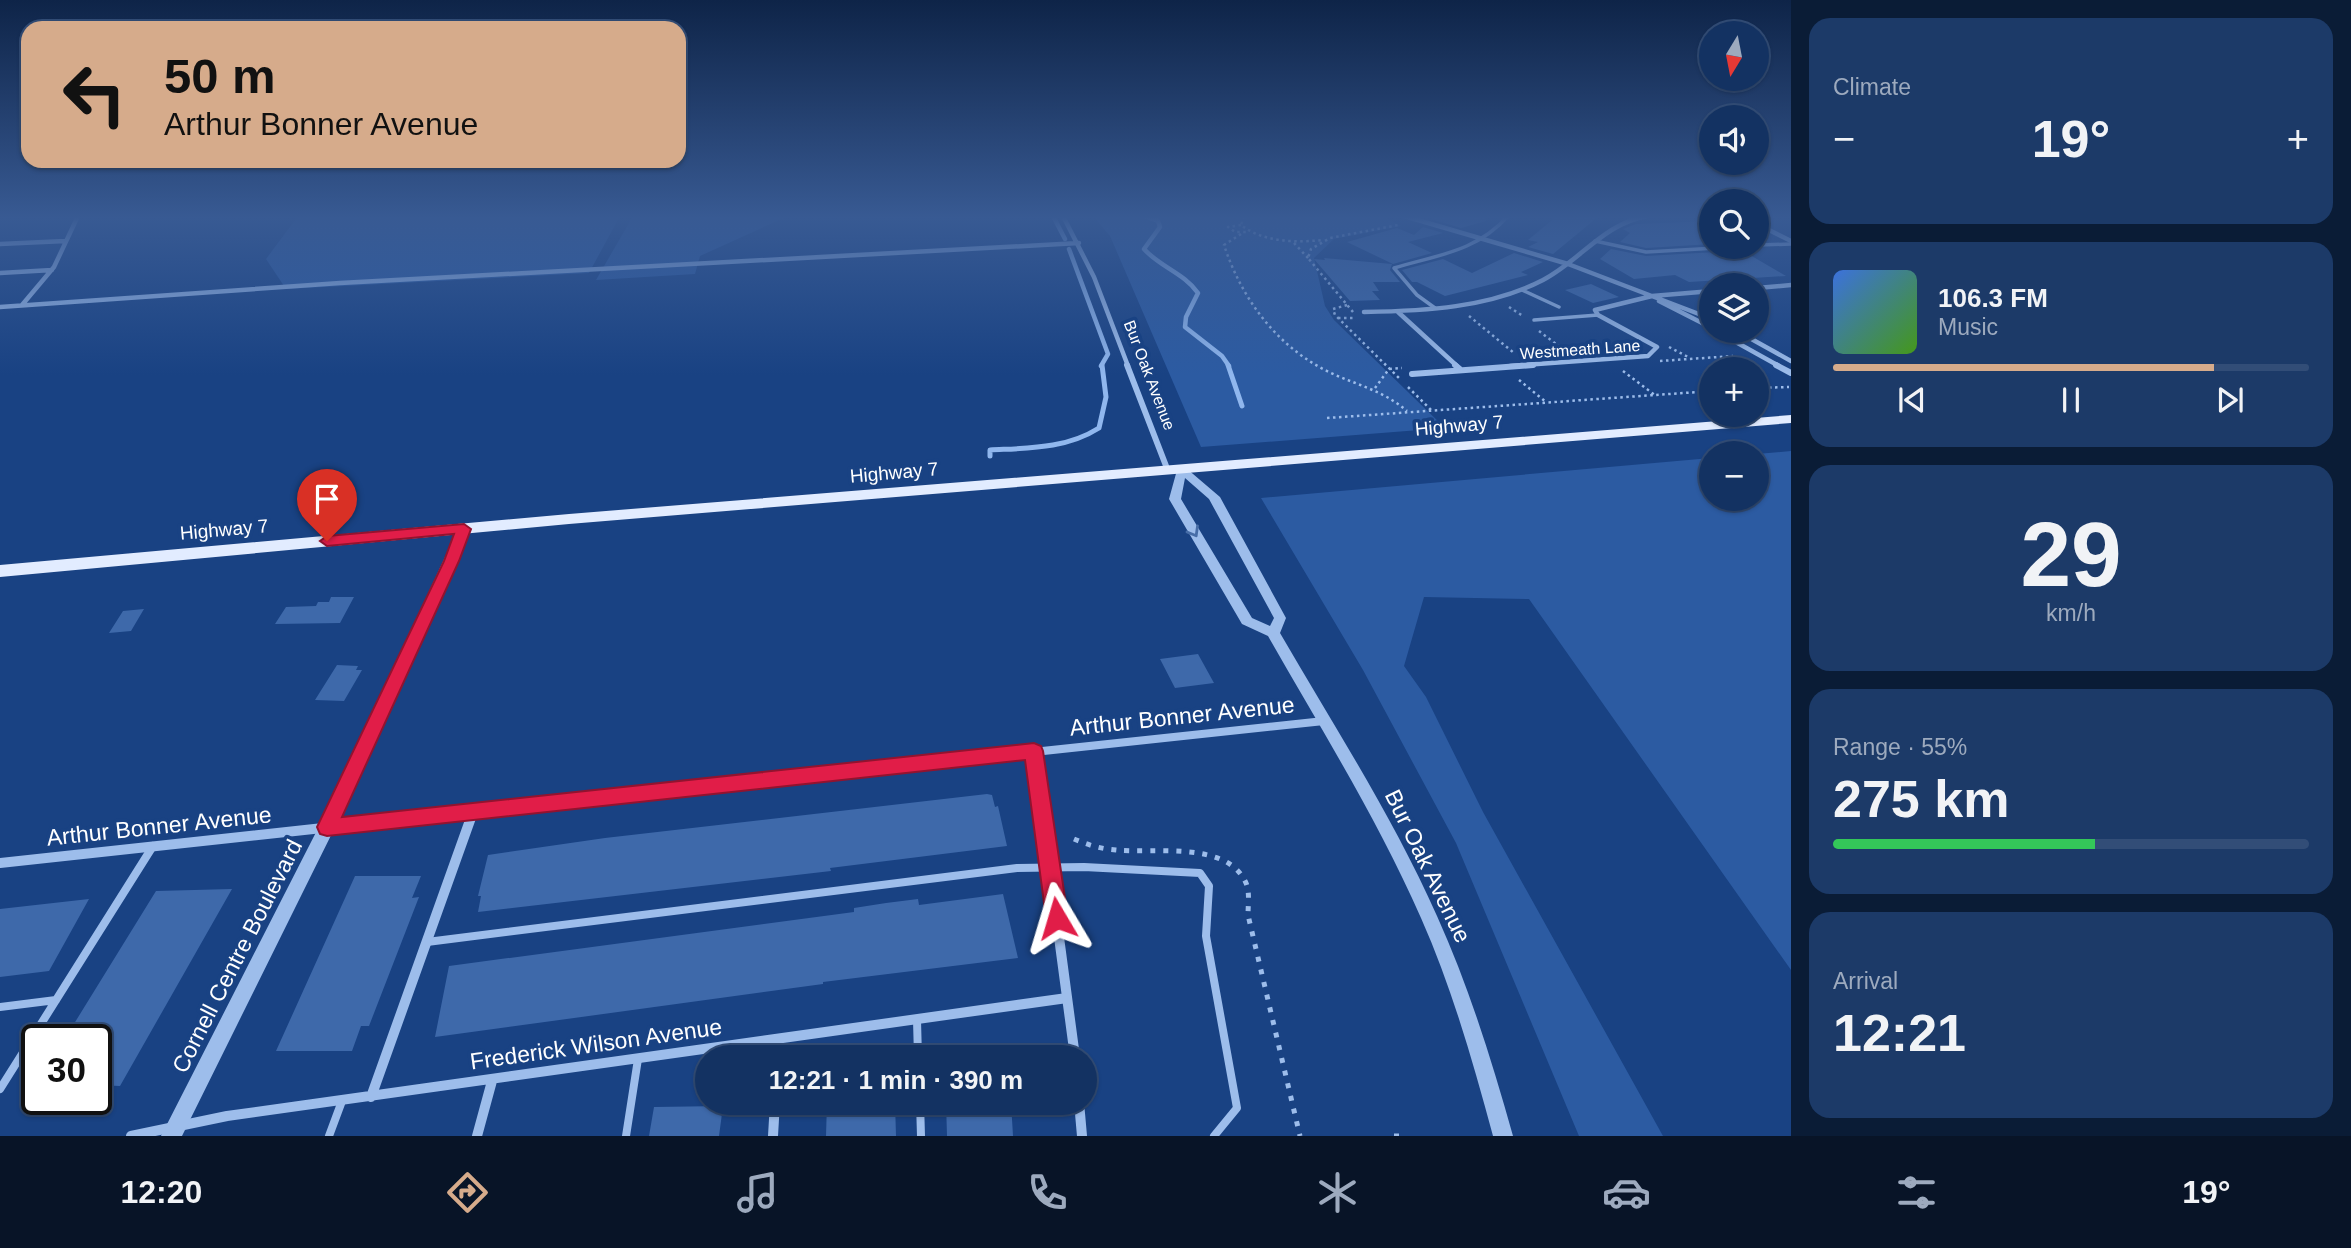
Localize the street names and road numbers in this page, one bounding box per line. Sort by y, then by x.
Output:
street label: Bur Oak Avenue [1121,318,1178,433]
street label: Westmeath Lane [1519,337,1641,362]
street label: Highway 7 [1414,411,1504,440]
street label: Highway 7 [849,458,939,487]
street label: Highway 7 [179,515,269,544]
street label: Arthur Bonner Avenue [1068,691,1296,741]
street label: Bur Oak Avenue [1380,785,1476,947]
street label: Arthur Bonner Avenue [45,801,273,851]
street label: Cornell Centre Boulevard [167,835,307,1077]
street label: Frederick Wilson Avenue [468,1013,724,1075]

